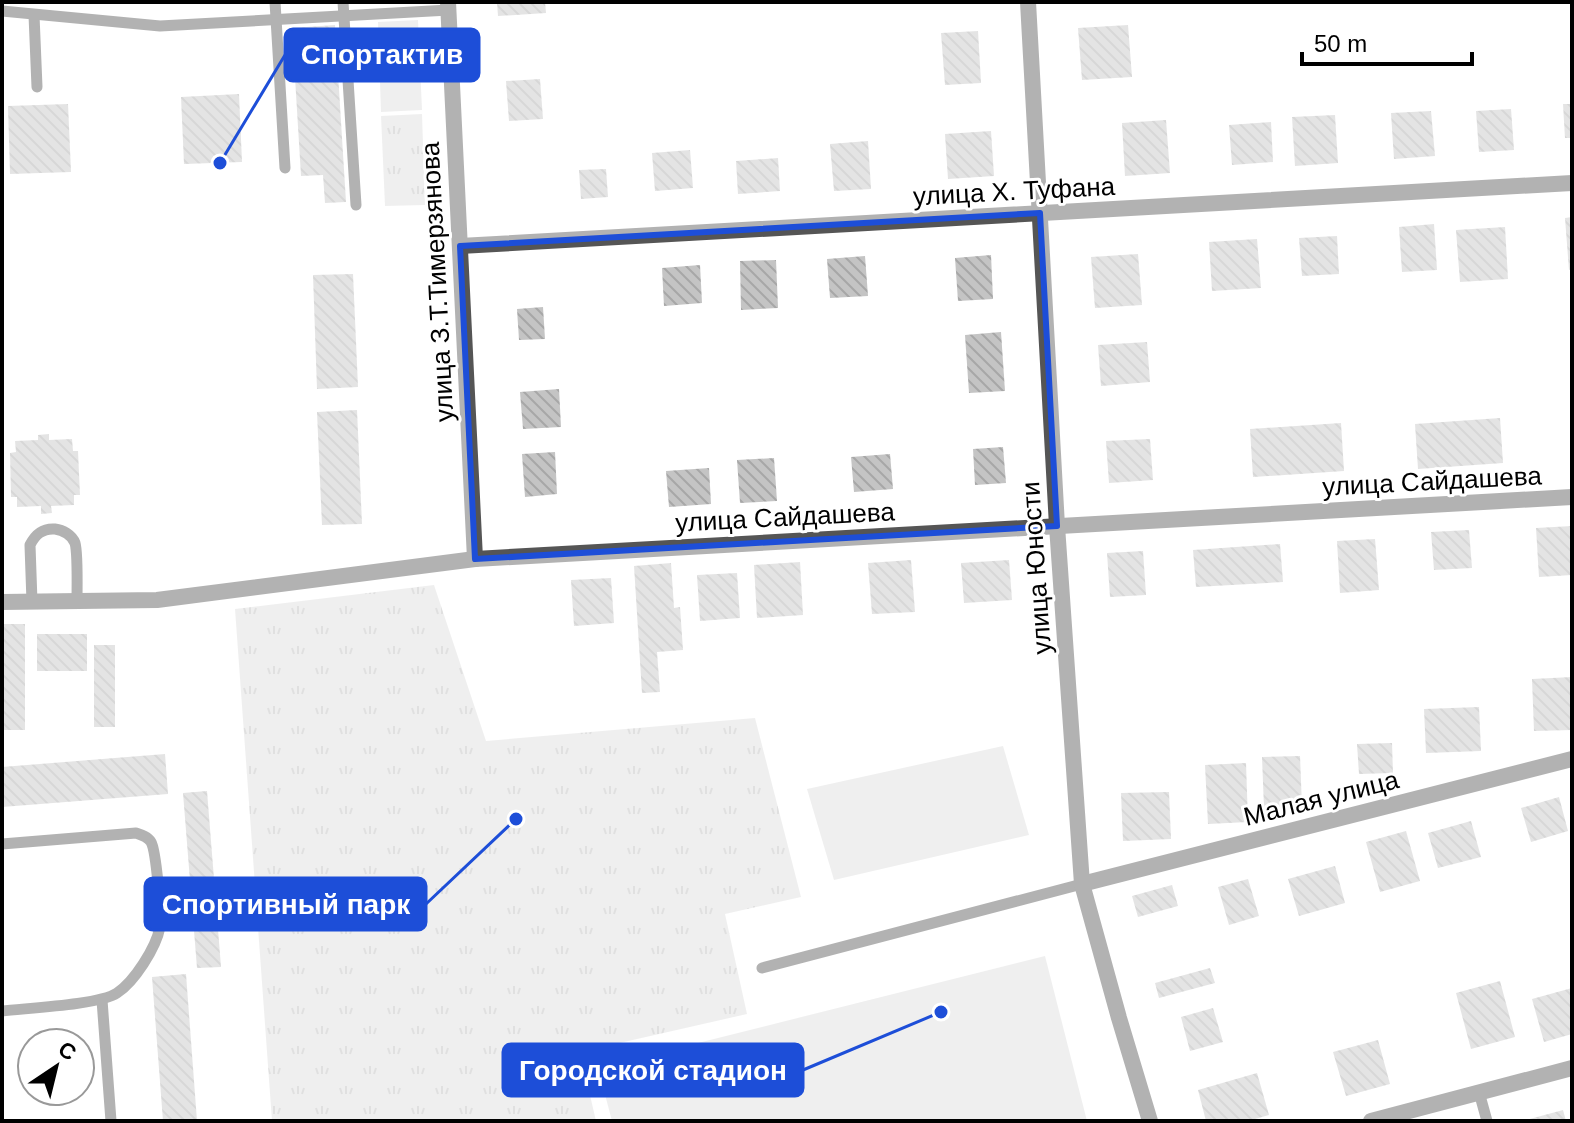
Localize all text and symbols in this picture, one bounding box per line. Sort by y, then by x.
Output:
scale bar [1302,16,1472,66]
callout: Спортактив [285,29,479,81]
text: 50 m [1314,30,1367,57]
text: Спортактив [301,39,463,70]
street label: улица З.Т.Тимерзянова [415,141,459,423]
street label: улица Х. Туфана [912,171,1116,211]
street label: улица Сайдашева [1322,460,1543,502]
street label: улица Юности [1015,481,1057,655]
street label: улица Сайдашева [675,496,896,538]
street label: Малая улица [1240,764,1402,832]
callout: Спортивный парк [145,878,426,930]
text: Спортивный парк [162,889,411,920]
north arrow [16,1027,96,1107]
text: С [54,1036,81,1066]
callout: Городской стадион [503,1044,803,1096]
text: Городской стадион [519,1055,787,1086]

